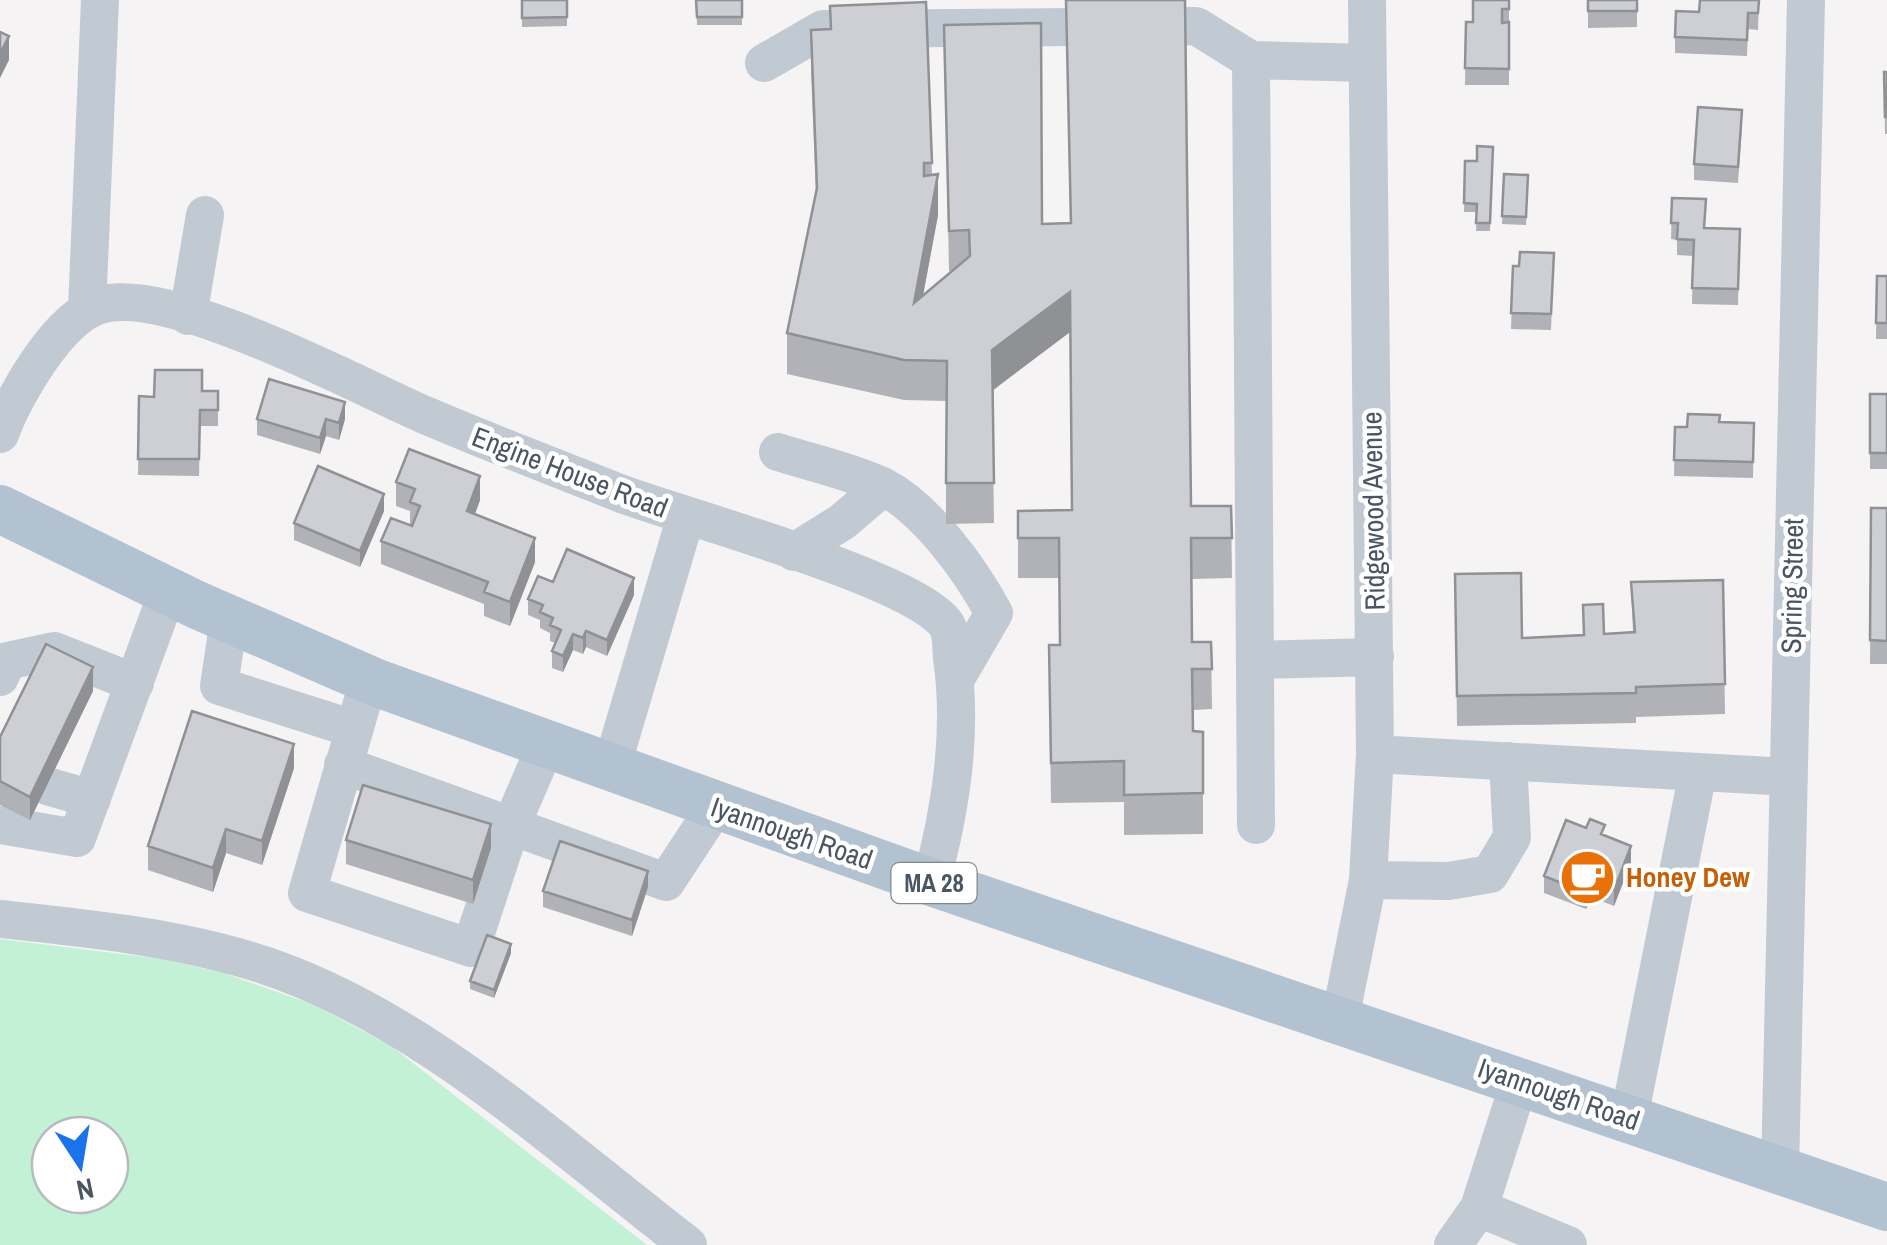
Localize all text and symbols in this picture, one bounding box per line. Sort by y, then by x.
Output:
street label: Ridgewood Avenue [1352,411,1394,611]
street label: Engine House Road [467,417,673,527]
street label: Spring Street [1772,518,1812,654]
street label: Iyannough Road [706,788,878,878]
cafe icon: Honey Dew [1557,847,1617,907]
place label: Honey Dew [1626,858,1750,896]
road number: MA 28 [892,863,976,903]
street label: Iyannough Road [1473,1049,1645,1139]
north arrow [30,1115,130,1215]
text: N [73,1169,97,1210]

